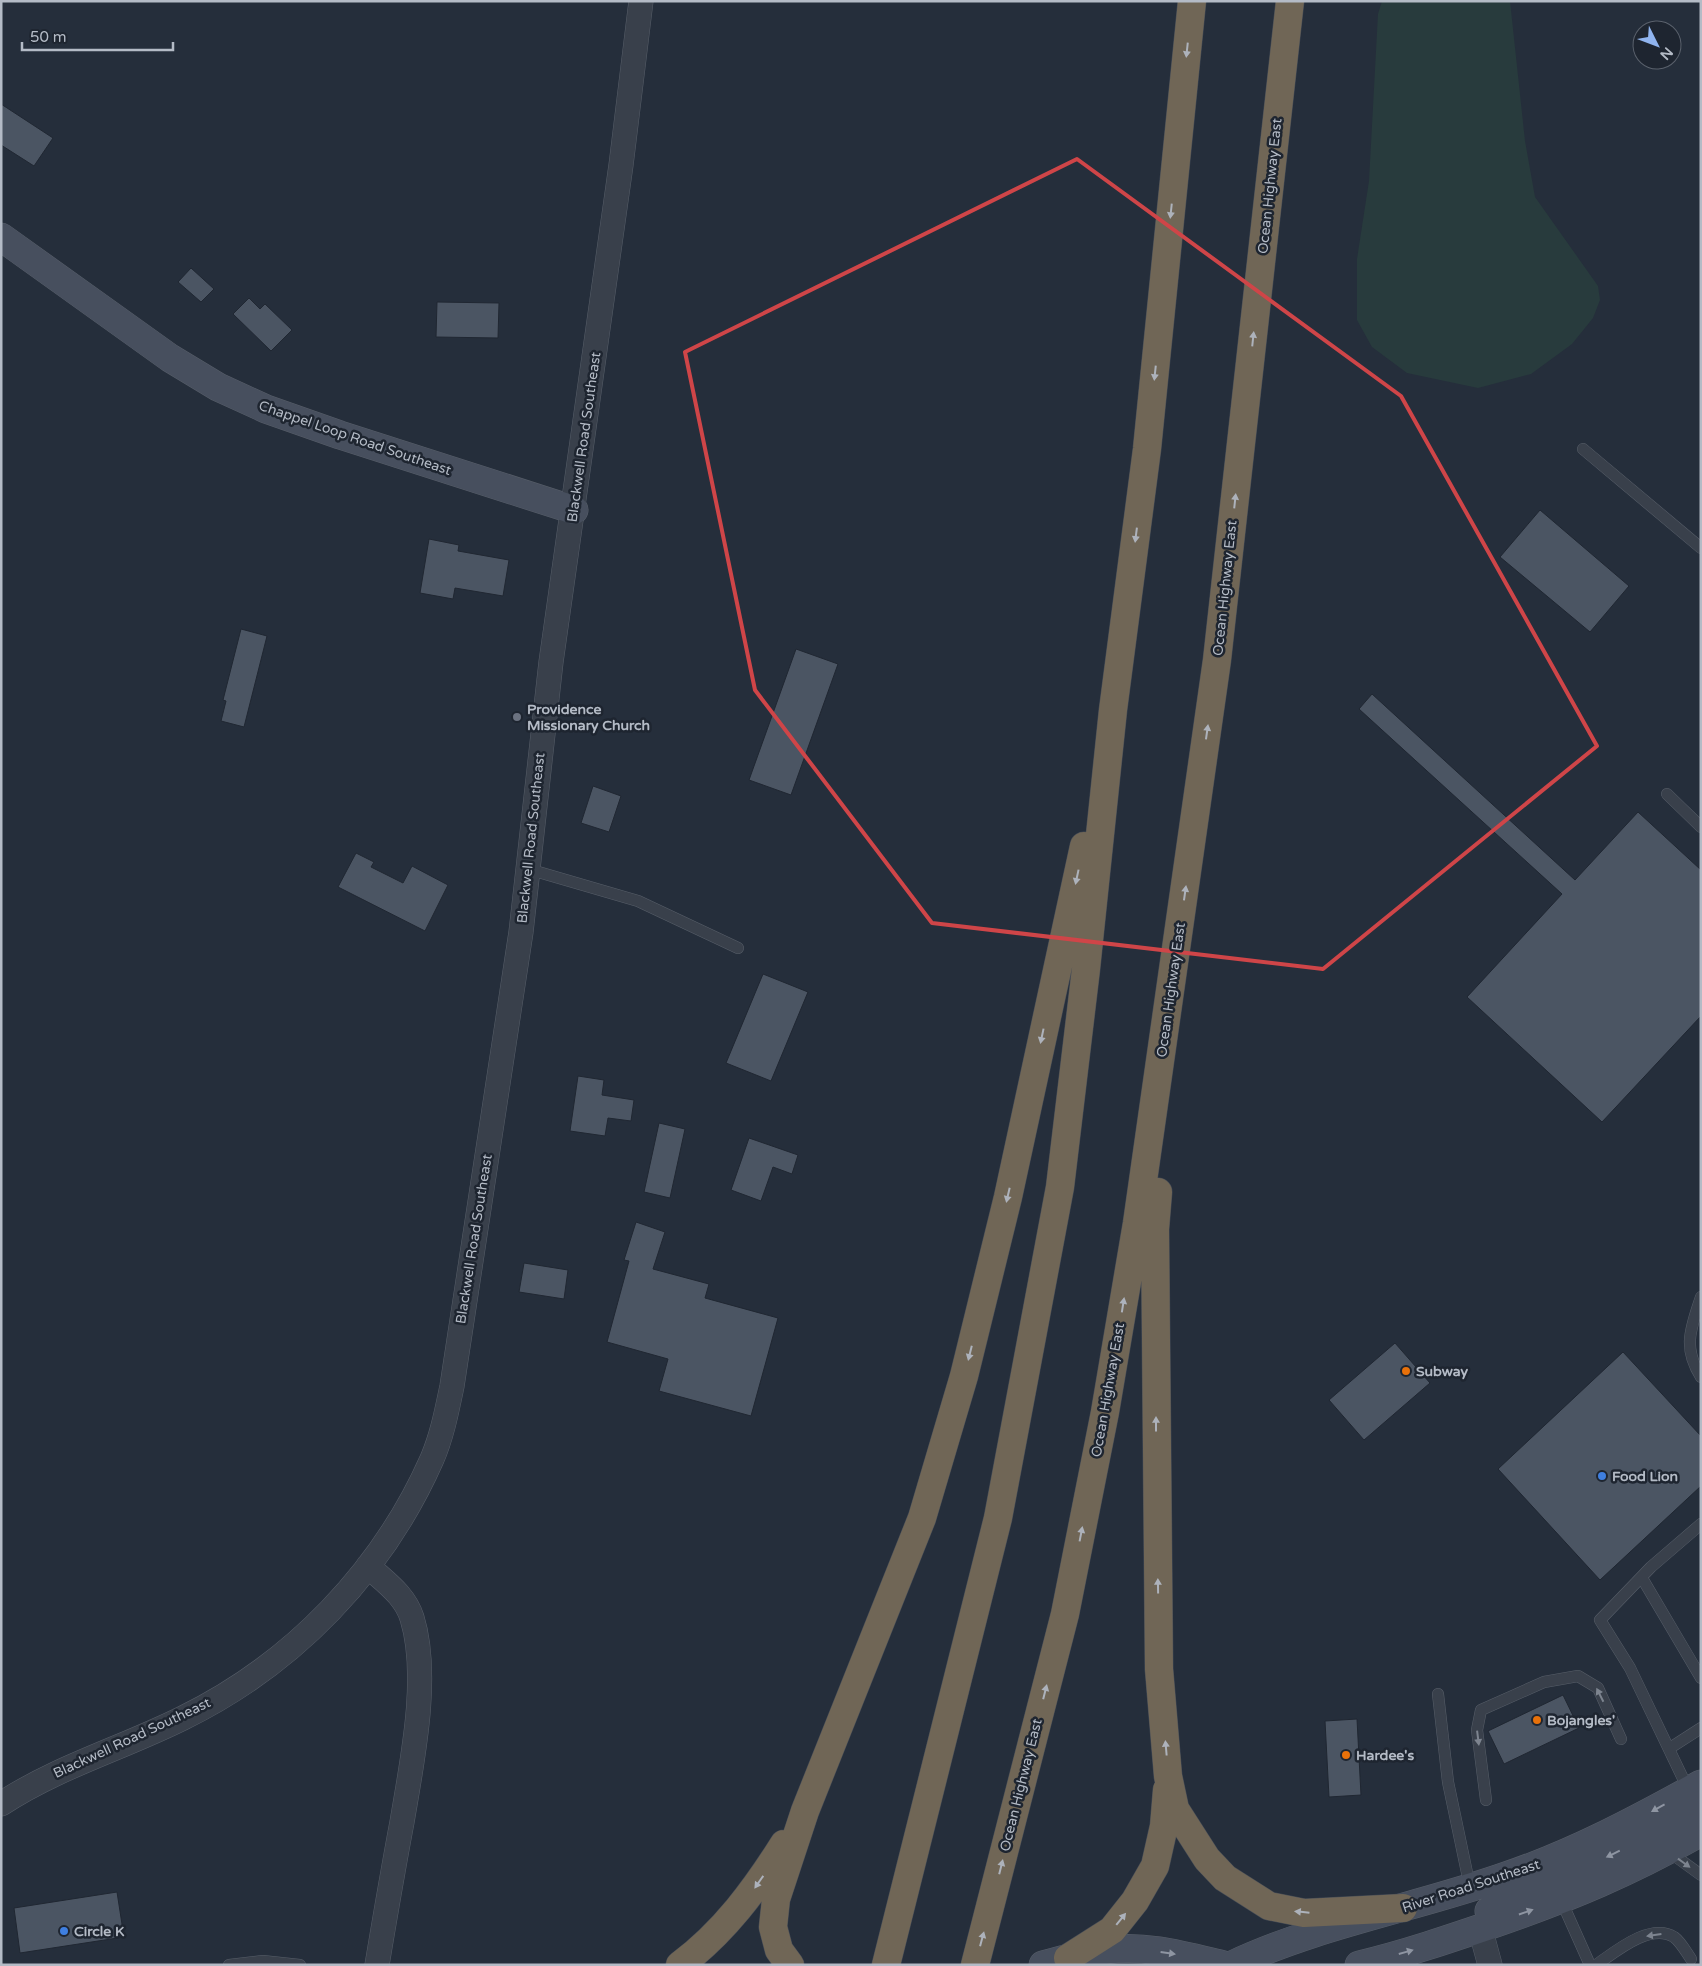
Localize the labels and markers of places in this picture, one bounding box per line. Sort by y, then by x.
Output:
place label: Providence Missionary Church [527,701,650,734]
marker: Providence Missionary Church [511,711,523,723]
place label: Subway [1416,1363,1469,1380]
marker: Subway [1400,1365,1412,1377]
place label: Food Lion [1612,1468,1678,1485]
marker: Food Lion [1596,1470,1608,1482]
place label: Bojangles' [1547,1712,1615,1729]
marker: Bojangles' [1531,1714,1543,1726]
place label: Hardee's [1356,1747,1414,1764]
marker: Hardee's [1340,1749,1352,1761]
place label: Circle K [74,1923,125,1940]
marker: Circle K [58,1925,70,1937]

